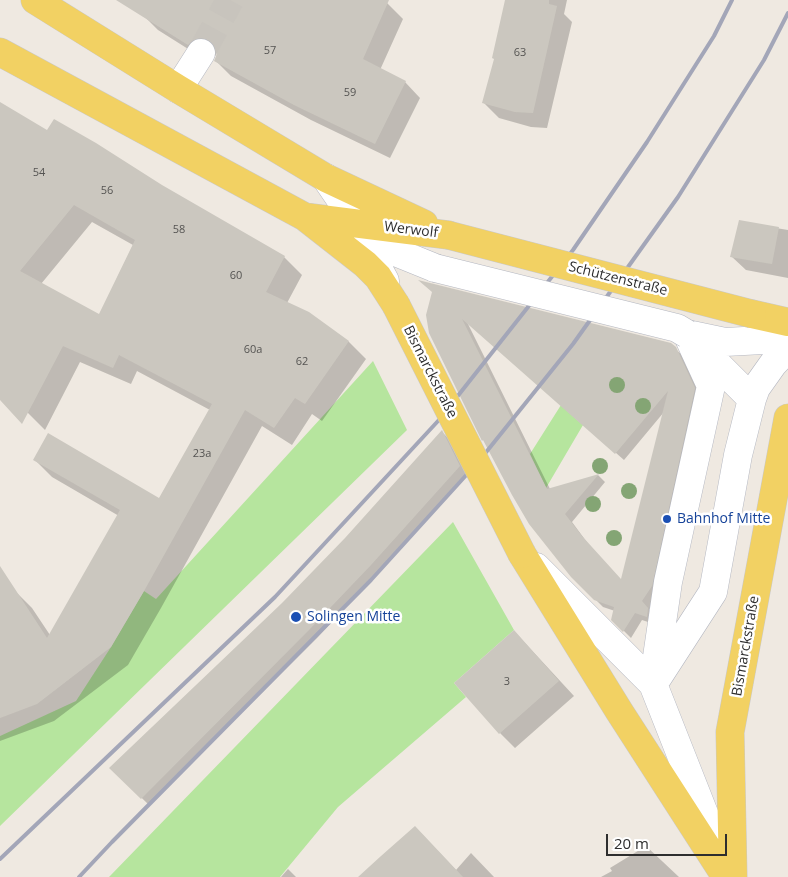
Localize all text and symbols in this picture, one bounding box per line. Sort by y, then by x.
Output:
house number: 57 [264,44,276,58]
house number: 63 [514,46,526,60]
house number: 59 [344,86,356,100]
house number: 54 [33,166,45,180]
house number: 56 [101,184,113,198]
street label: Werwolf [383,218,439,242]
house number: 58 [173,223,185,237]
street label: Schützenstraße [567,259,669,299]
house number: 60 [230,269,242,283]
street label: Bismarckstraße [399,323,461,421]
house number: 60a [244,343,262,357]
house number: 62 [296,355,308,369]
house number: 23a [193,447,211,461]
place label: Bahnhof Mitte [677,511,770,527]
marker: Bahnhof Mitte [661,513,673,525]
street label: Bismarckstraße [729,595,763,697]
place label: Solingen Mitte [307,609,400,625]
marker: Solingen Mitte [289,610,303,624]
house number: 3 [504,675,510,689]
scale bar [608,824,729,856]
text: 20 m [614,833,649,853]

